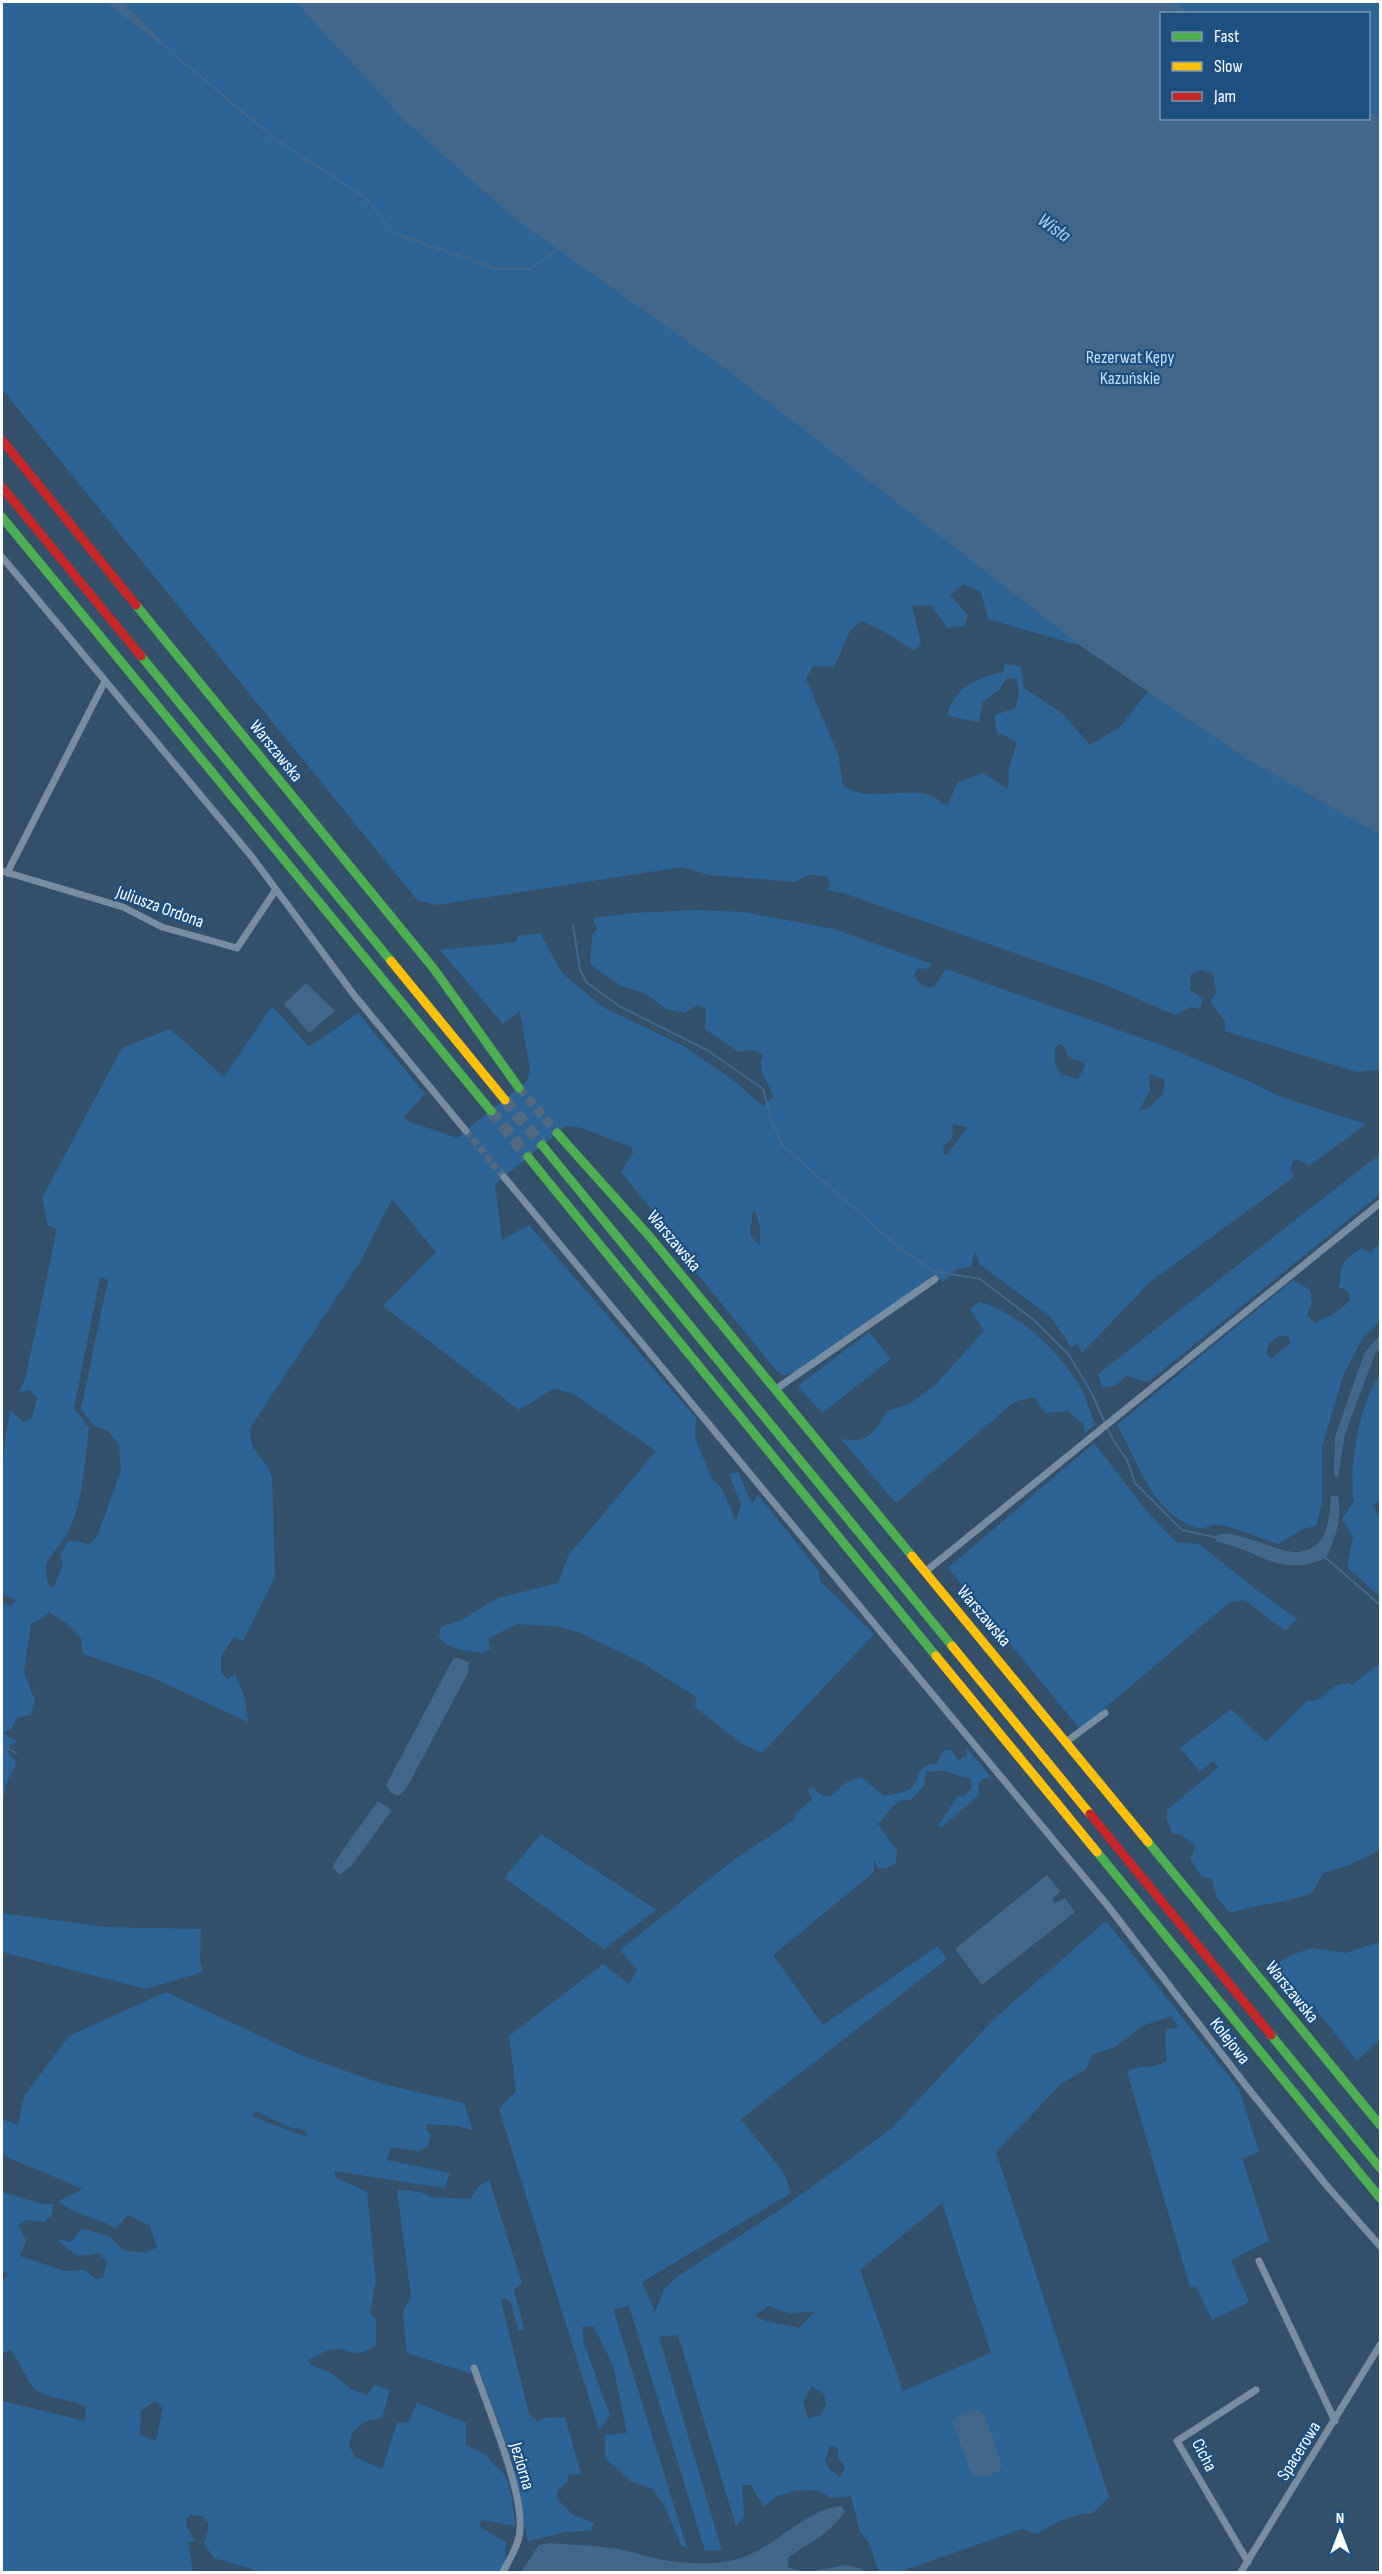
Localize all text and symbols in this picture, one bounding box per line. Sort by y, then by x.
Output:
legend [1160,12,1370,120]
text: Fast [1214,26,1240,47]
text: Slow [1214,56,1243,77]
text: Jam [1213,86,1236,107]
water label: Wisła [1033,208,1075,248]
park label: Rezerwat Kępy Kazuńskie [1086,347,1174,389]
street label: Warszawska [245,716,307,786]
street label: Juliusza Ordona [112,881,207,933]
street label: Warszawska [643,1206,706,1276]
street label: Warszawska [953,1581,1016,1651]
street label: Warszawska [1261,1957,1323,2027]
street label: Kolejowa [1205,2014,1255,2069]
street label: Spacerowa [1273,2418,1325,2484]
street label: Cicha [1187,2435,1221,2475]
street label: Jeziorna [505,2439,539,2492]
north arrow [1310,2502,1370,2562]
text: N [1336,2509,1344,2528]

